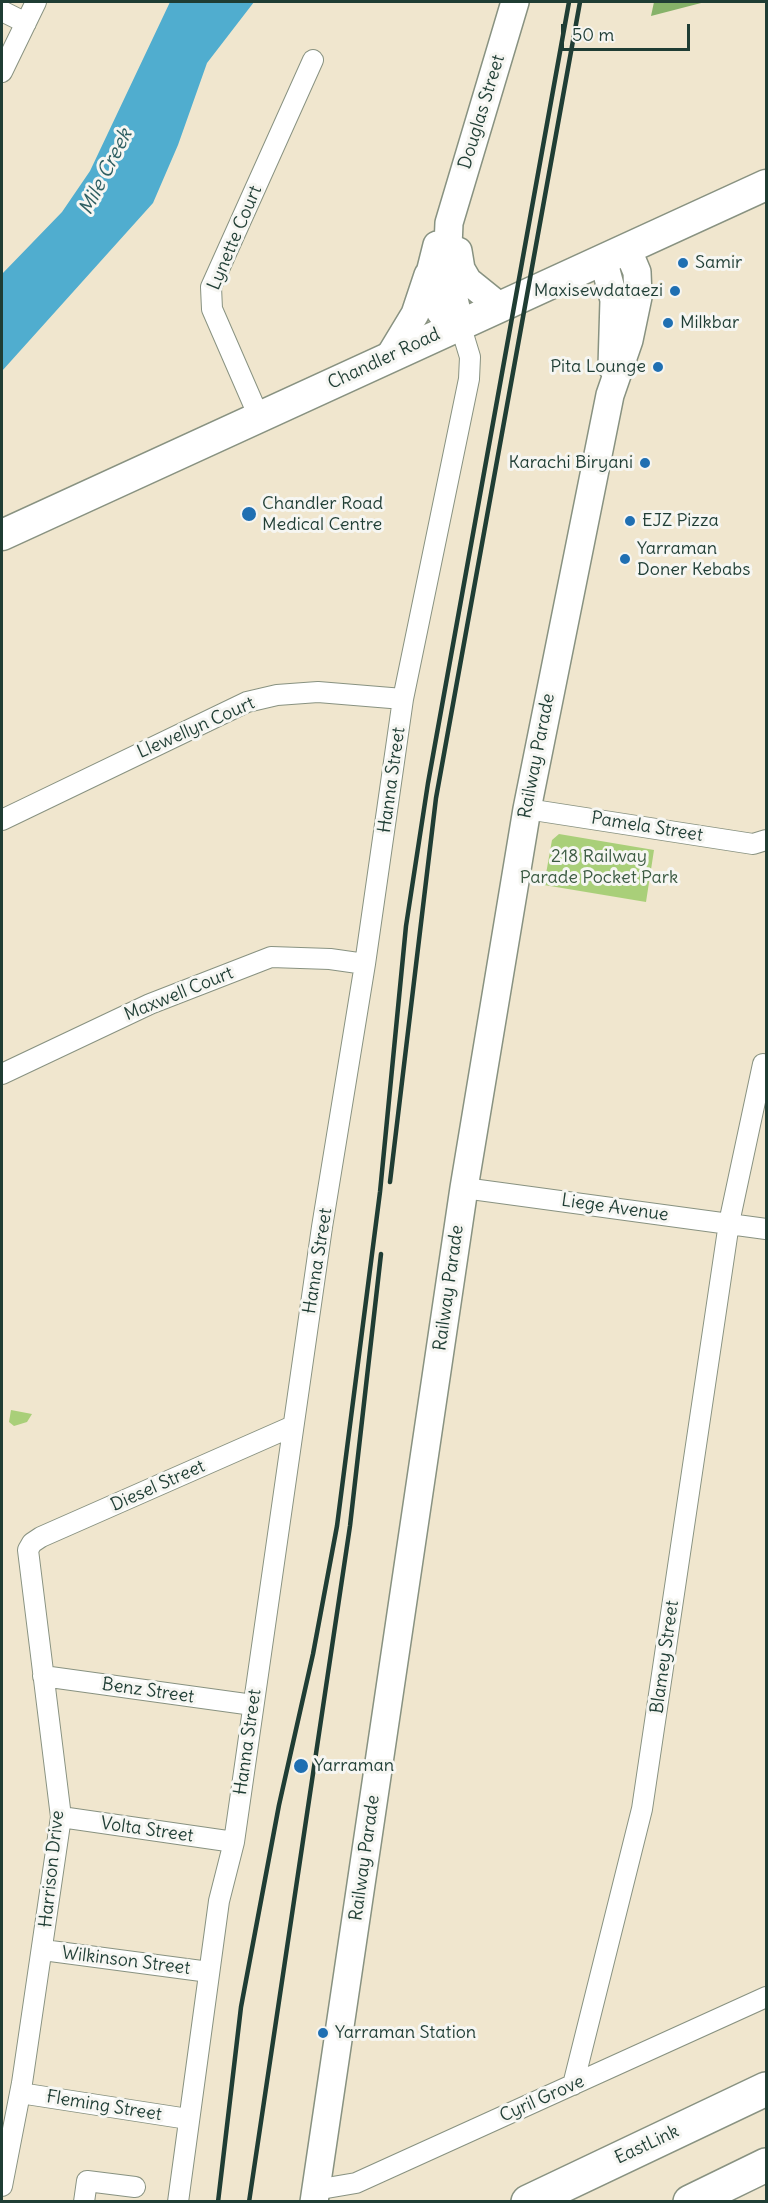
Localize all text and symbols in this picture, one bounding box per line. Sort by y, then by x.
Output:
scale bar [564,12,693,50]
text: 50 m [572,23,614,46]
street label: Douglas Street [454,52,510,172]
water label: Mile Creek [74,125,138,219]
street label: Lynette Court [203,182,267,294]
place label: Samir [695,252,742,274]
marker: Samir [676,256,690,270]
place label: Maxisewdataezi [534,280,663,302]
marker: Maxisewdataezi [668,284,682,298]
place label: Milkbar [680,312,739,334]
marker: Milkbar [661,316,675,330]
street label: Chandler Road [325,324,443,394]
place label: Pita Lounge [550,356,646,378]
marker: Pita Lounge [651,360,665,374]
place label: Karachi Biryani [508,452,633,474]
marker: Karachi Biryani [638,456,652,470]
place label: Chandler Road Medical Centre [262,493,383,536]
marker: Chandler Road Medical Centre [240,505,258,523]
place label: EJZ Pizza [642,510,719,532]
marker: EJZ Pizza [623,514,637,528]
place label: Yarraman Doner Kebabs [637,538,750,580]
marker: Yarraman Doner Kebabs [618,552,632,566]
street label: Llewellyn Court [134,692,258,764]
street label: Railway Parade [514,692,560,820]
street label: Hanna Street [374,726,410,834]
street label: Pamela Street [590,808,704,846]
park label: 218 Railway Parade Pocket Park [520,846,678,888]
street label: Maxwell Court [121,962,237,1026]
street label: Liege Avenue [560,1190,670,1226]
street label: Hanna Street [299,1207,337,1315]
street label: Railway Parade [429,1224,469,1352]
street label: Diesel Street [108,1456,208,1516]
street label: Blamey Street [646,1599,684,1715]
street label: Benz Street [101,1674,195,1708]
street label: Hanna Street [230,1688,266,1796]
place label: Yarraman [314,1755,394,1777]
marker: Yarraman [292,1757,310,1775]
street label: Railway Parade [345,1794,385,1922]
street label: Harrison Drive [35,1809,69,1929]
street label: Volta Street [99,1813,195,1847]
street label: Wilkinson Street [61,1942,191,1980]
place label: Yarraman Station [335,2022,476,2044]
marker: Yarraman Station [316,2026,330,2040]
street label: Cyril Grove [496,2071,588,2127]
street label: Fleming Street [45,2086,163,2126]
street label: EastLink [611,2121,683,2169]

